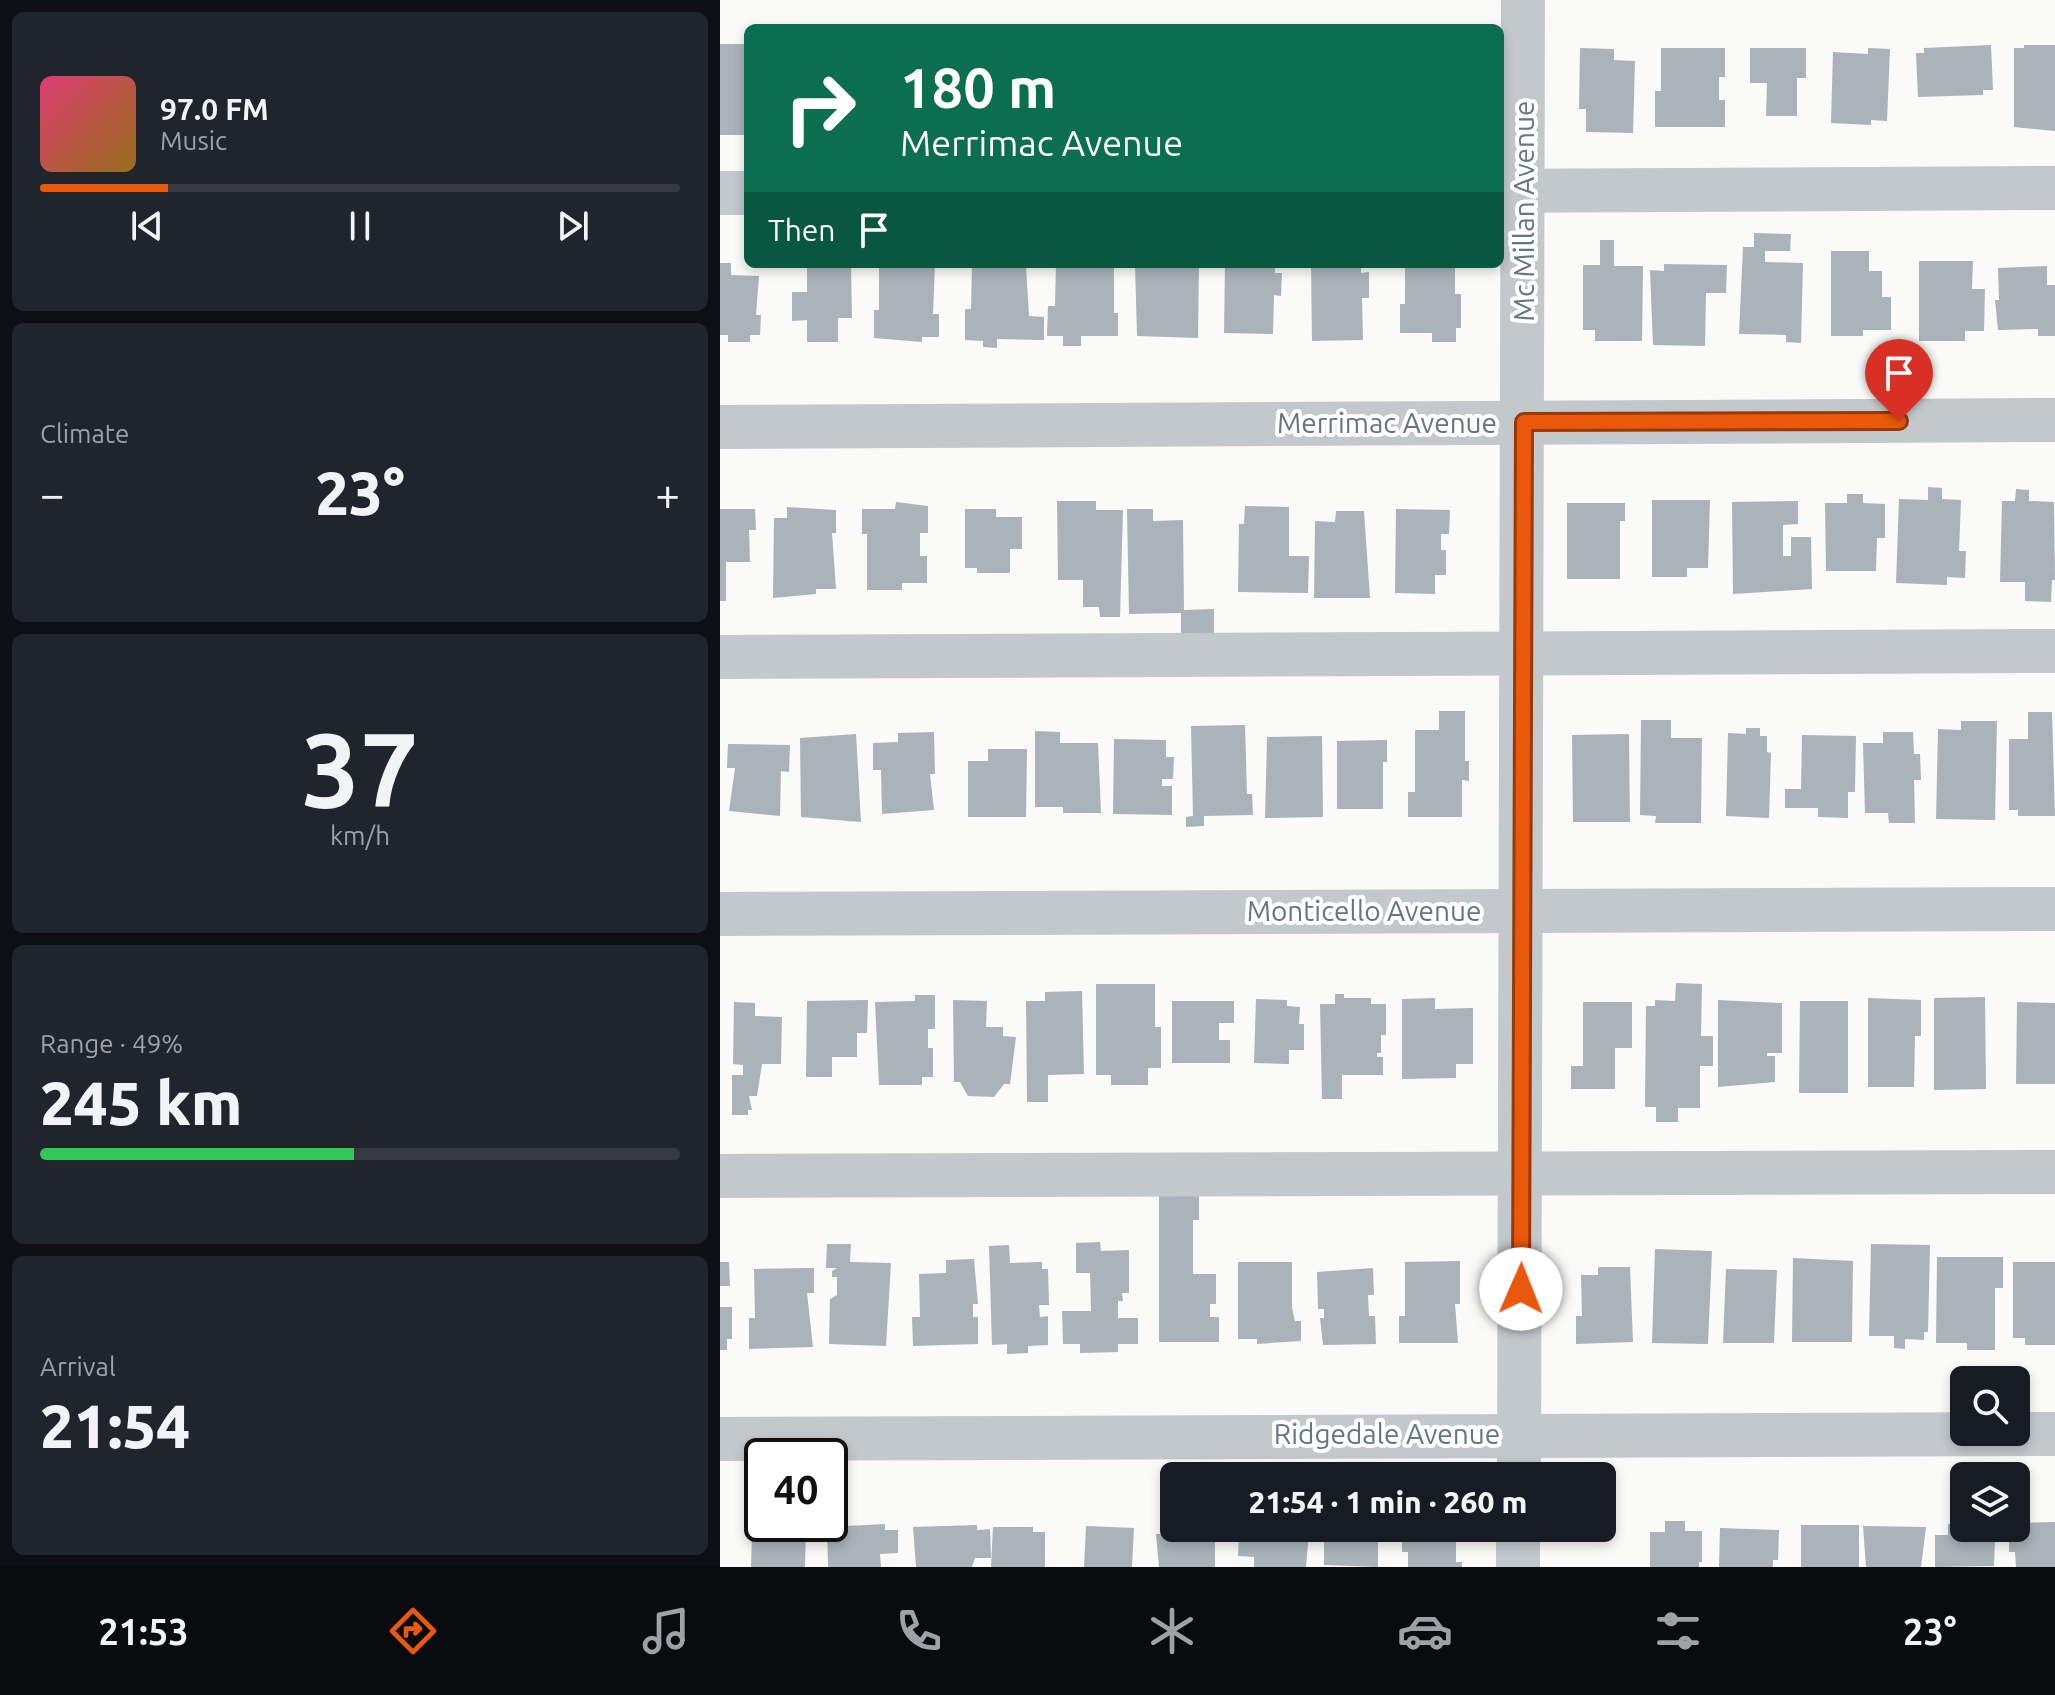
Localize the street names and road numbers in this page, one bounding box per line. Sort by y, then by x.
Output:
street label: Mc Millan Avenue [1508,101,1539,321]
street label: Merrimac Avenue [1277,407,1497,438]
street label: Monticello Avenue [1247,895,1481,926]
street label: Ridgedale Avenue [1274,1418,1500,1449]

